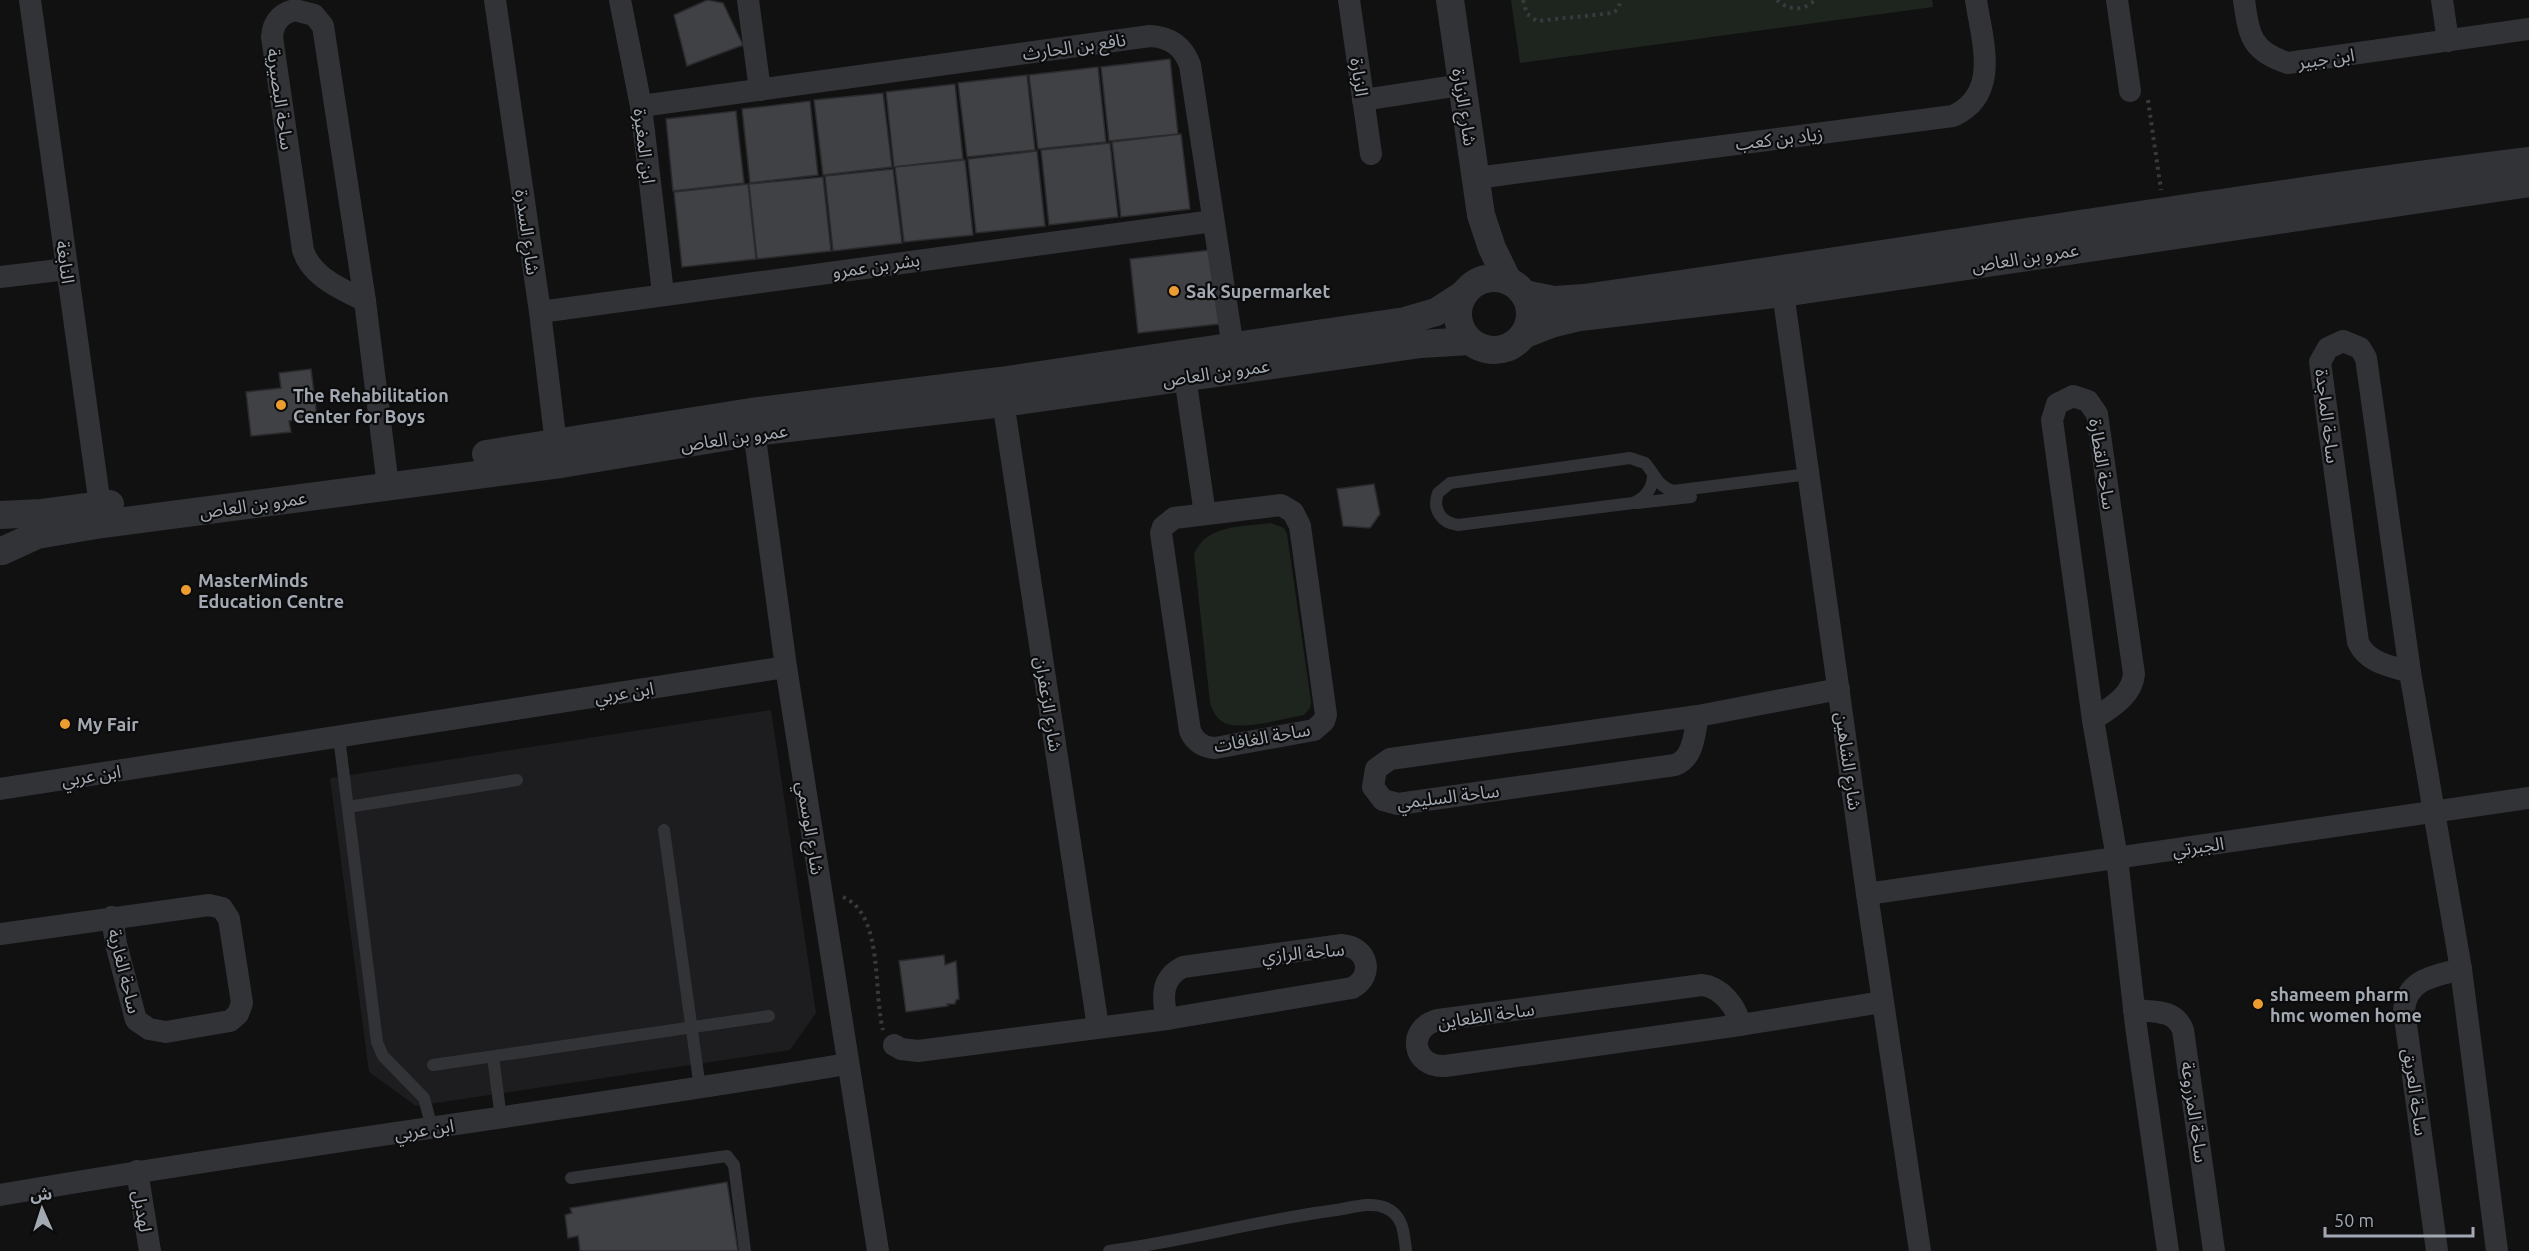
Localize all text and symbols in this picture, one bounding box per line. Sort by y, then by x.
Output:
street label: نافع بن الحارث [1021,29,1128,68]
street label: ابن جبير [2295,44,2356,74]
street label: ساحة البصيرية [262,47,298,151]
street label: الزبارة [1345,56,1373,98]
street label: شارع الزبارة [1444,67,1481,148]
street label: ابن المغيرة [628,107,660,185]
street label: زياد بن كعب [1734,123,1824,155]
street label: شارع السدرة [507,188,544,277]
street label: النابغة [53,239,79,285]
street label: عمرو بن العاص [1970,239,2080,277]
street label: بشر بن عمرو [831,249,921,283]
place label: Sak Supermarket [1186,281,1330,301]
marker: Sak Supermarket [1167,284,1181,298]
street label: عمرو بن العاص [1161,355,1271,391]
street label: ساحة الماجدة [2312,368,2344,464]
place label: The Rehabilitation Center for Boys [293,385,449,426]
marker: The Rehabilitation Center for Boys [274,398,288,412]
street label: ساحة القطارة [2084,417,2120,511]
street label: عمرو بن العاص [679,420,789,456]
street label: عمرو بن العاص [198,487,308,523]
place label: MasterMinds Education Centre [198,570,344,611]
marker: MasterMinds Education Centre [179,583,193,597]
street label: شارع الزعفران [1027,655,1066,754]
street label: ابن عربي [593,677,656,711]
street label: شارع الشاهين [1827,711,1866,812]
place label: My Fair [77,714,139,734]
marker: My Fair [58,717,72,731]
street label: ساحة الغافات [1212,719,1312,755]
street label: ابن عربي [60,760,123,794]
street label: شارع الوسمي [789,780,828,877]
street label: ساحة السليمي [1396,780,1501,816]
street label: الجبرتي [2171,832,2226,864]
street label: ساحة الغارية [103,927,145,1016]
street label: ساحة الرازي [1261,938,1346,970]
place label: shameem pharm hmc women home [2270,984,2422,1025]
marker: shameem pharm hmc women home [2251,997,2265,1011]
street label: ساحة الظعاين [1436,998,1536,1034]
street label: ساحة العريق [2398,1047,2432,1137]
street label: ساحة المزروعة [2176,1060,2212,1164]
street label: ابن عربي [393,1115,456,1147]
north arrow [12,1179,72,1239]
text: ش [30,1184,53,1205]
street label: لهديل [128,1189,156,1234]
scale bar [2325,1200,2474,1238]
text: 50 m [2334,1210,2374,1230]

